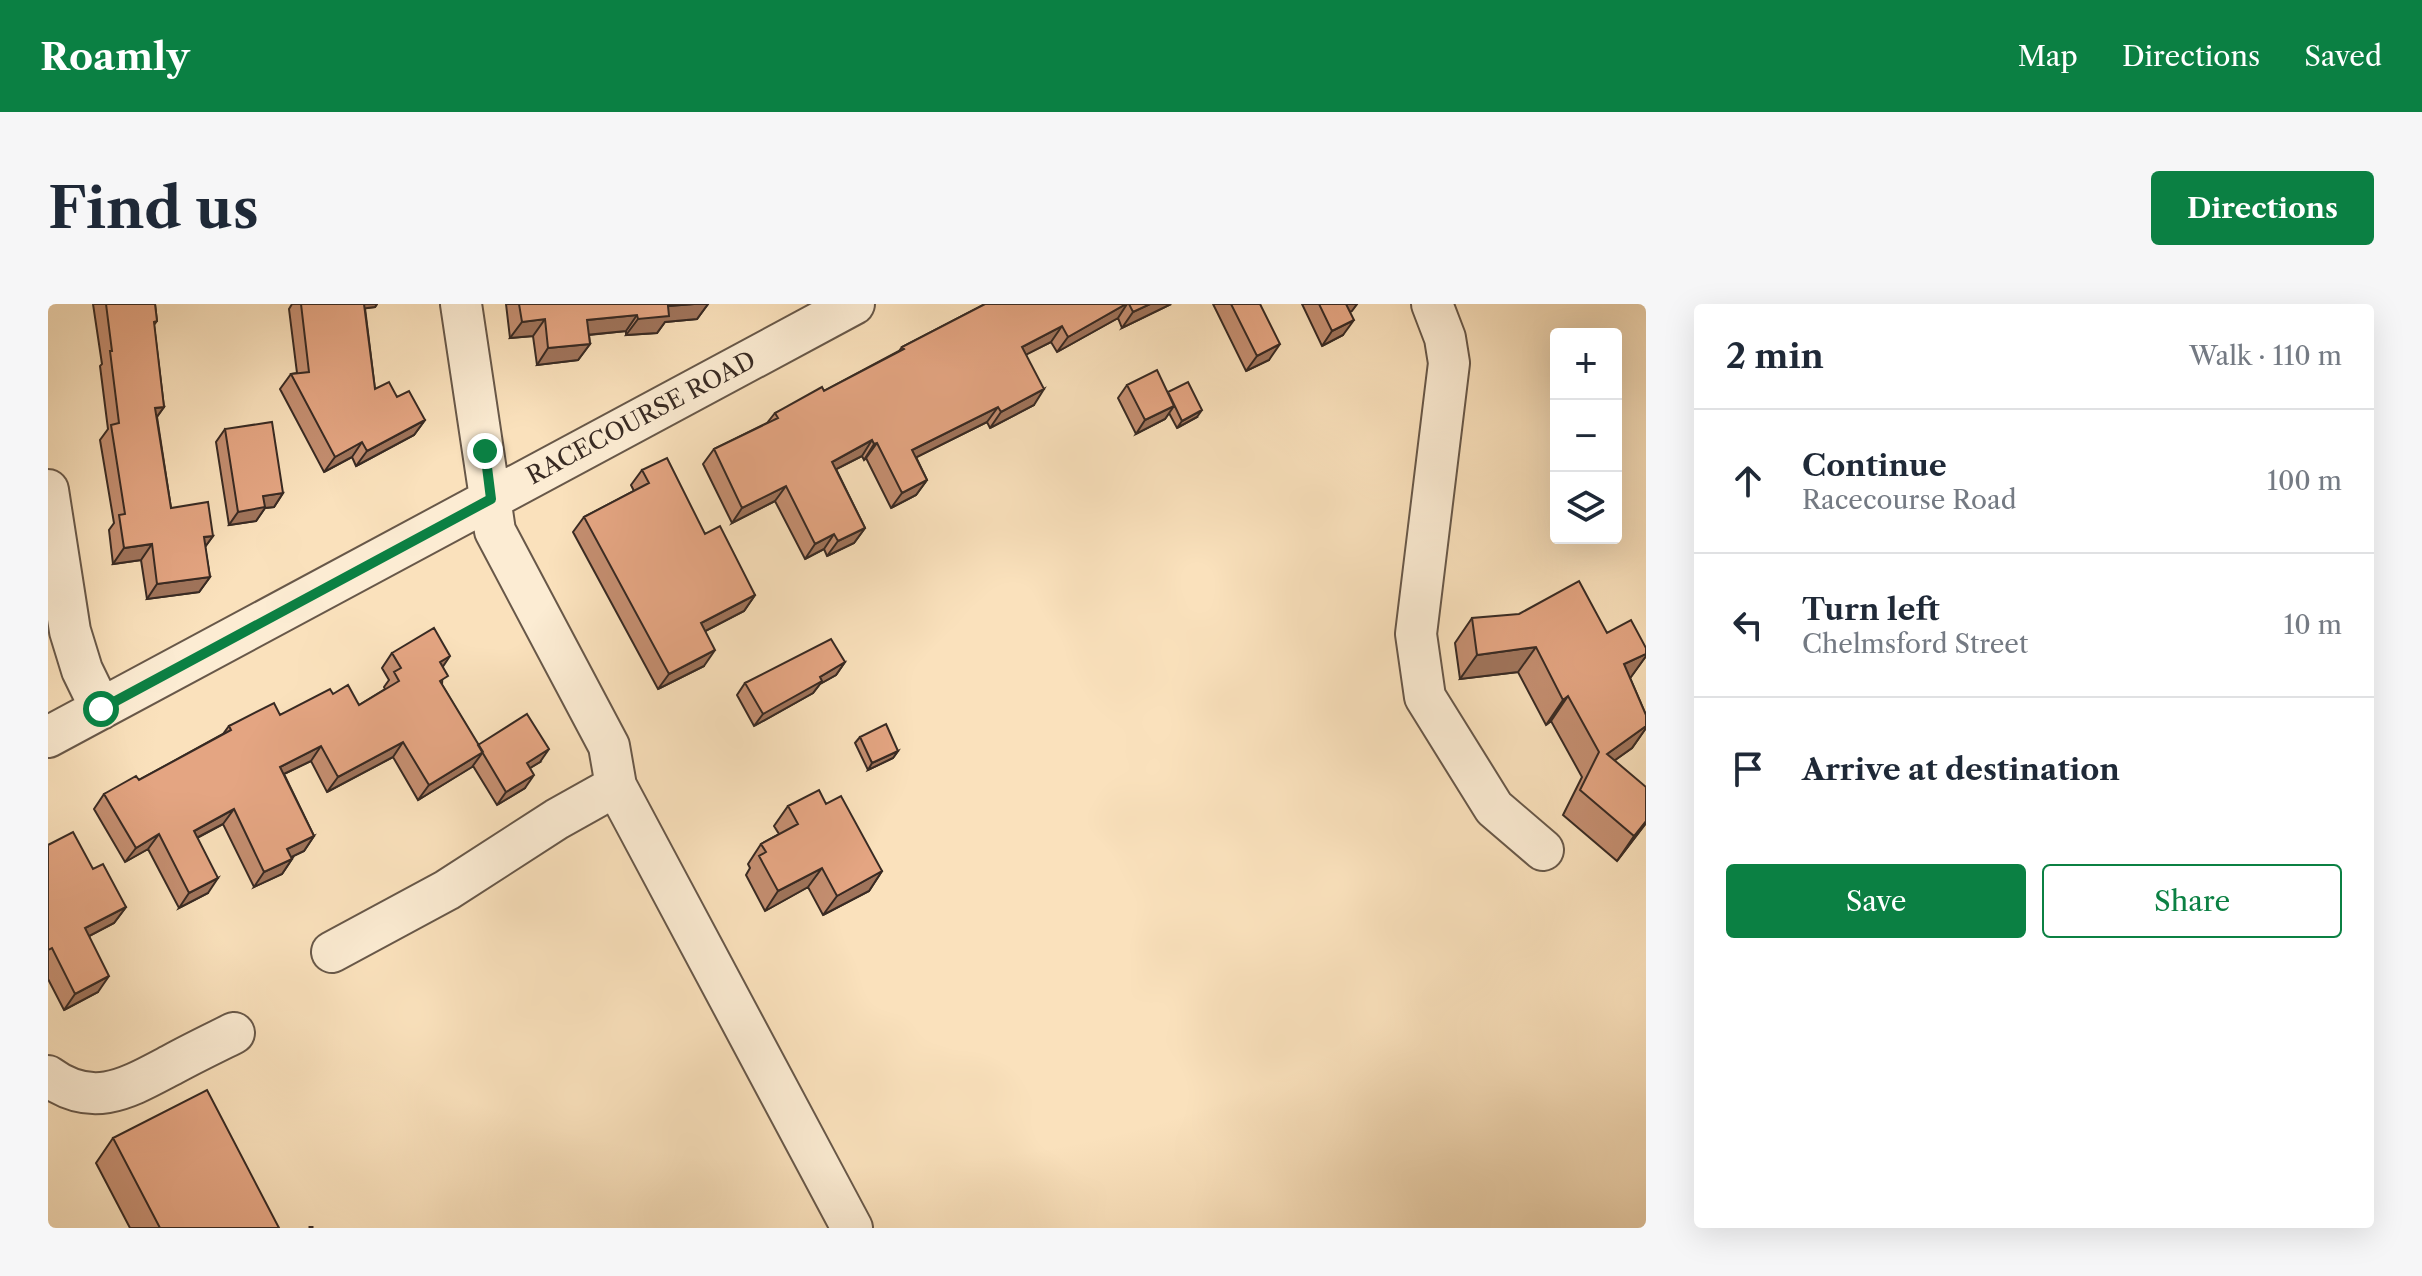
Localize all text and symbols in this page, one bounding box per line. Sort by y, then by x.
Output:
text: Roamly [40,33,189,80]
text: Map [2018,39,2078,73]
text: Directions [2122,39,2260,73]
text: Saved [2304,39,2382,73]
button: Directions [2151,171,2374,245]
text: Find us [48,174,259,243]
map controls [1550,328,1622,544]
button: + [1550,328,1622,400]
text: 2 min [1726,335,1824,377]
text: Walk · 110 m [2189,340,2342,372]
street label: RACECOURSE ROAD [521,345,760,490]
button: − [1550,400,1622,472]
route end [467,433,503,469]
text: Continue [1802,447,1947,484]
icon: ahead [1726,459,1770,503]
text: 100 m [2267,465,2342,497]
button: layers [1550,472,1622,544]
text: Racecourse Road [1802,484,2017,516]
text: Turn left [1802,591,1939,628]
icon: left [1726,603,1770,647]
text: 10 m [2283,609,2342,641]
text: Chelmsford Street [1802,628,2028,660]
route start [83,691,119,727]
icon: arrive [1726,747,1770,791]
text: Arrive at destination [1802,751,2120,788]
button: Save [1726,864,2026,938]
button: Share [2042,864,2342,938]

